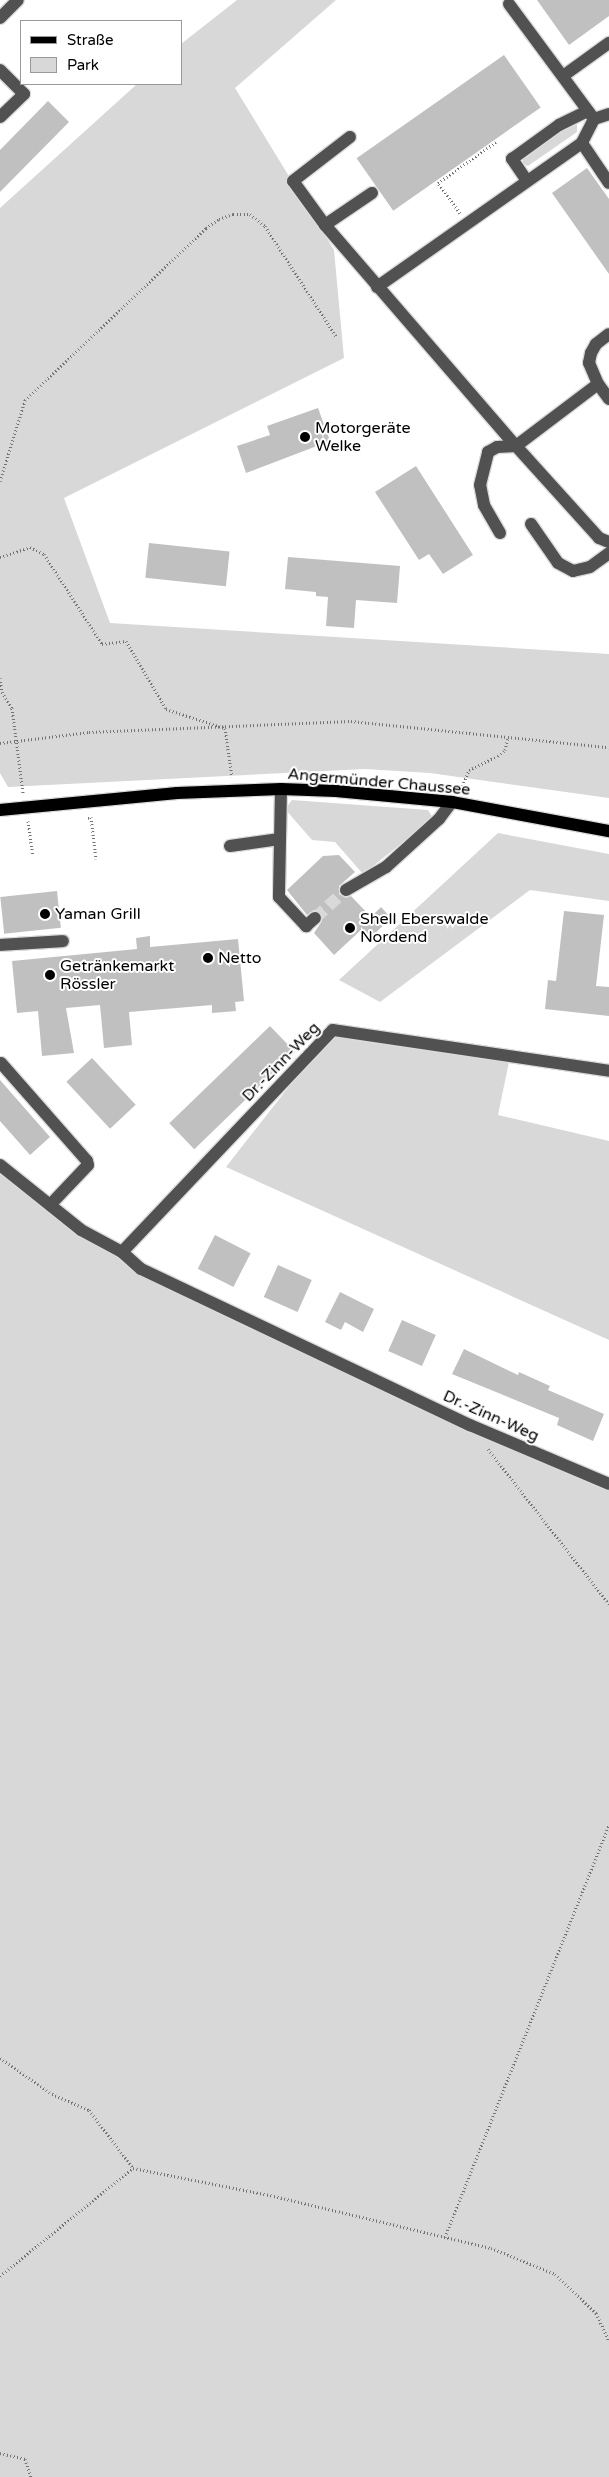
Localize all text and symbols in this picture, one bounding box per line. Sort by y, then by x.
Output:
legend [20,20,182,85]
text: Straße [67,31,113,49]
text: Park [67,56,99,74]
place label: Motorgeräte Welke [315,418,411,456]
marker: Motorgeräte Welke [299,431,311,443]
street label: Angermünder Chaussee [287,764,471,800]
place label: Yaman Grill [55,904,141,924]
marker: Yaman Grill [39,908,51,920]
place label: Shell Eberswalde Nordend [360,909,488,947]
marker: Shell Eberswalde Nordend [344,922,356,934]
place label: Netto [218,948,262,968]
marker: Netto [202,952,214,964]
place label: Getränkemarkt Rössler [60,956,174,994]
marker: Getränkemarkt Rössler [44,969,56,981]
street label: Dr.-Zinn-Weg [238,1018,324,1106]
street label: Dr.-Zinn-Weg [440,1386,542,1446]

